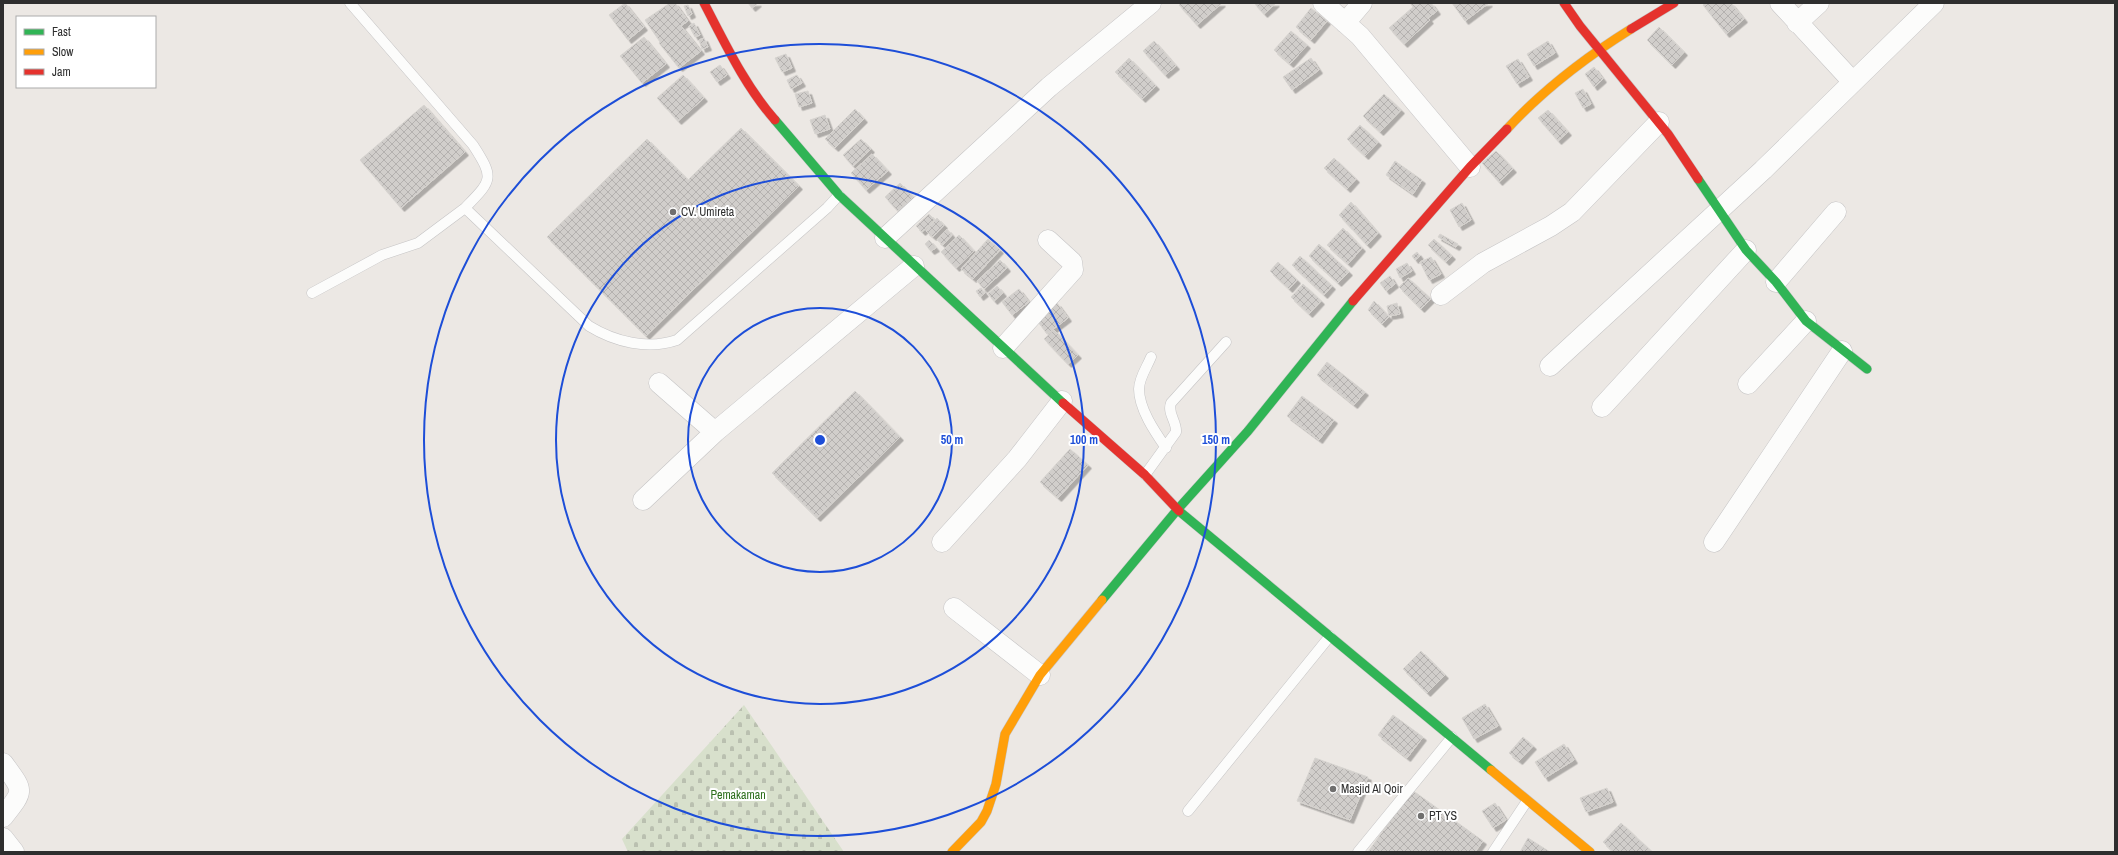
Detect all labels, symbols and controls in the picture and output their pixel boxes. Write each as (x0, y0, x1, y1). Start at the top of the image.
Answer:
legend (16, 16, 156, 88)
text: Fast (52, 24, 71, 40)
text: Slow (52, 44, 74, 60)
text: Jam (52, 64, 71, 80)
place label: CV. Umireta (681, 204, 735, 220)
marker: CV. Umireta (668, 207, 678, 217)
text: 50 m (941, 432, 963, 448)
text: 100 m (1070, 432, 1098, 448)
text: 150 m (1202, 432, 1230, 448)
centre of rings (813, 433, 827, 447)
place label: Masjid Al Qoir (1341, 781, 1404, 797)
marker: Masjid Al Qoir (1328, 784, 1338, 794)
park label: Pemakaman (710, 787, 766, 803)
place label: PT YS (1429, 808, 1458, 824)
marker: PT YS (1416, 811, 1426, 821)

